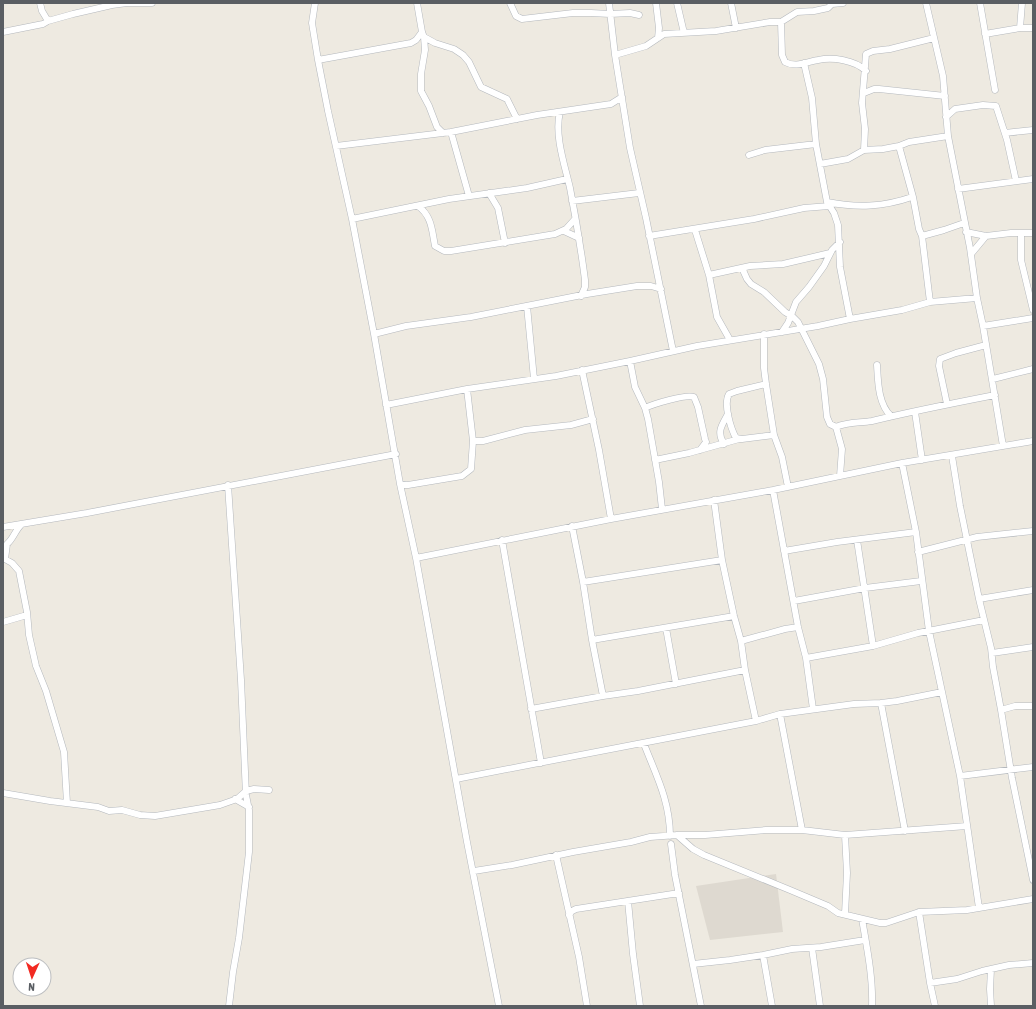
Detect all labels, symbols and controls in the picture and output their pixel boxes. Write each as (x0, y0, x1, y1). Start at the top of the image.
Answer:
north arrow (12, 957, 52, 997)
text: N (28, 981, 35, 993)

